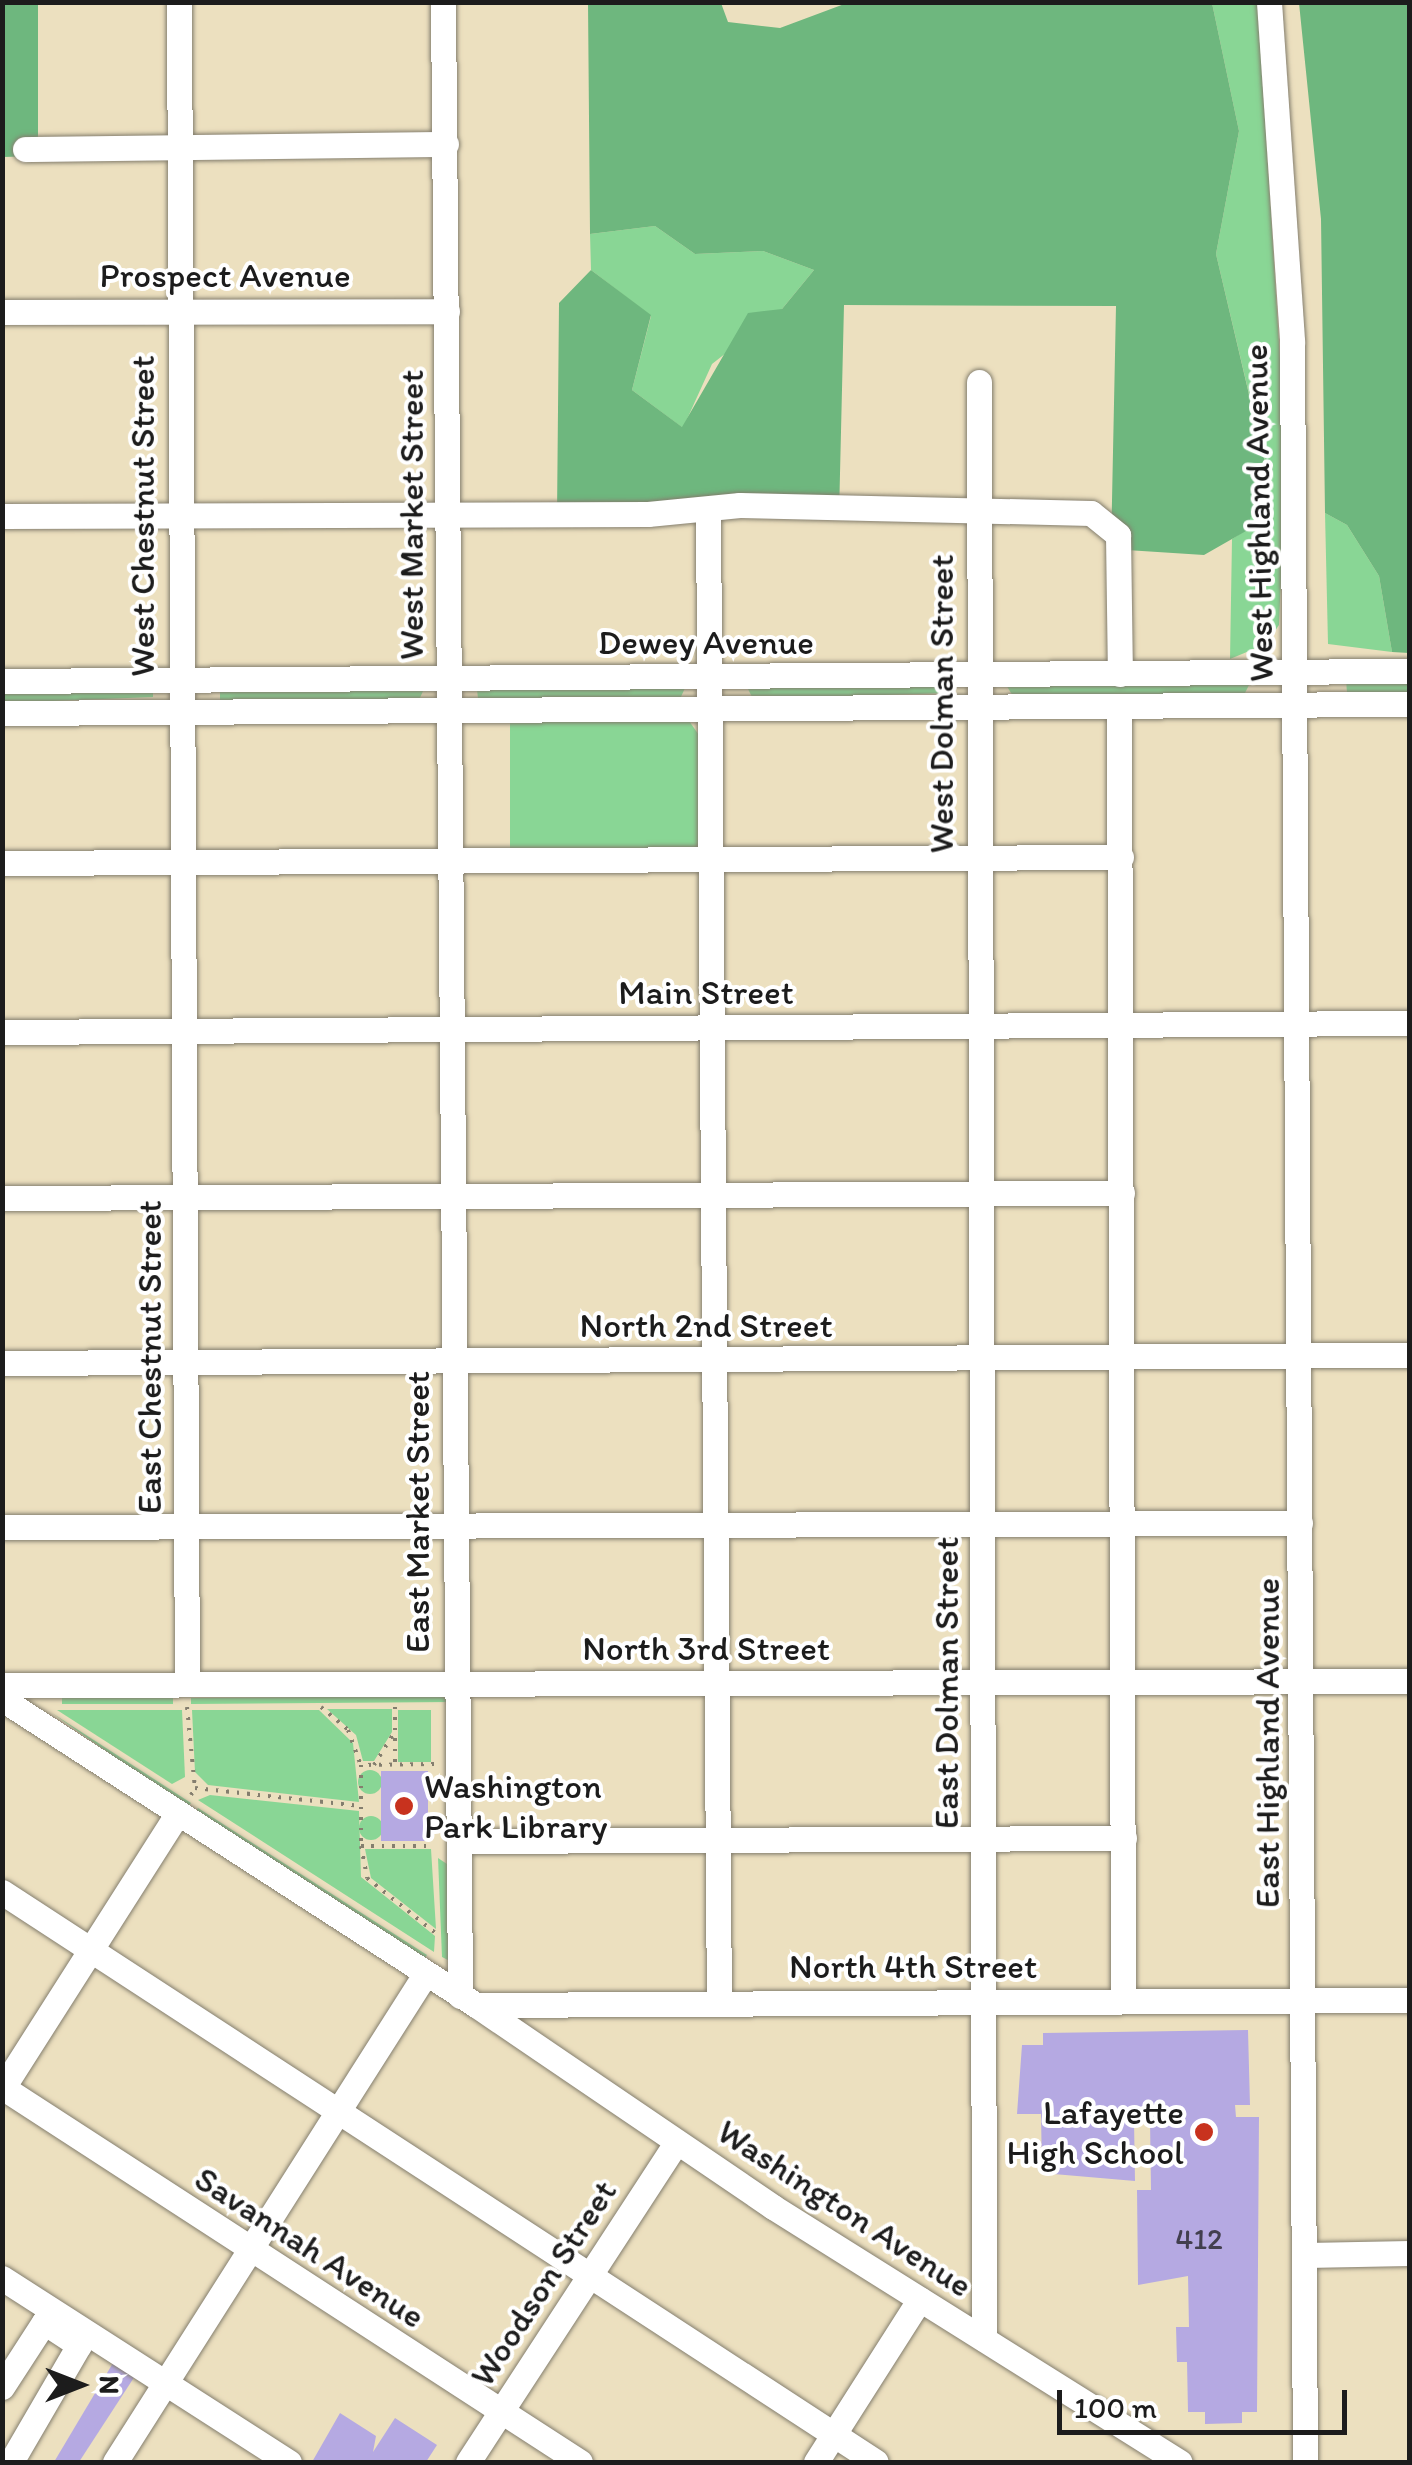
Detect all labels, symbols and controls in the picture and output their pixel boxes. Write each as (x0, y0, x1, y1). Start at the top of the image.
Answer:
street label: Prospect Avenue (100, 254, 350, 296)
street label: West Highland Avenue (1234, 346, 1282, 680)
street label: West Chestnut Street (121, 355, 163, 677)
street label: West Market Street (390, 370, 432, 660)
street label: West Dolman Street (920, 555, 962, 853)
street label: Dewey Avenue (599, 621, 813, 663)
street label: Main Street (619, 971, 793, 1013)
street label: East Chestnut Street (128, 1200, 170, 1514)
street label: North 2nd Street (580, 1304, 832, 1346)
street label: East Market Street (396, 1371, 438, 1653)
street label: East Dolman Street (925, 1538, 967, 1828)
street label: East Highland Avenue (1246, 1580, 1288, 1906)
street label: North 3rd Street (582, 1627, 830, 1669)
place label: Washington Park Library (424, 1765, 606, 1847)
marker: Washington Park Library (393, 1795, 415, 1817)
street label: North 4th Street (789, 1945, 1037, 1987)
place label: Lafayette High School (1008, 2091, 1184, 2173)
street label: Washington Avenue (710, 2110, 980, 2306)
marker: Lafayette High School (1193, 2121, 1215, 2143)
street label: Savannah Avenue (188, 2158, 432, 2336)
street label: Woodson Street (461, 2172, 625, 2394)
house number: 412 (1175, 2221, 1223, 2257)
north arrow (30, 2335, 130, 2435)
scale bar (1062, 2370, 1352, 2432)
text: N (93, 2376, 127, 2394)
text: 100 m (1074, 2389, 1157, 2426)

